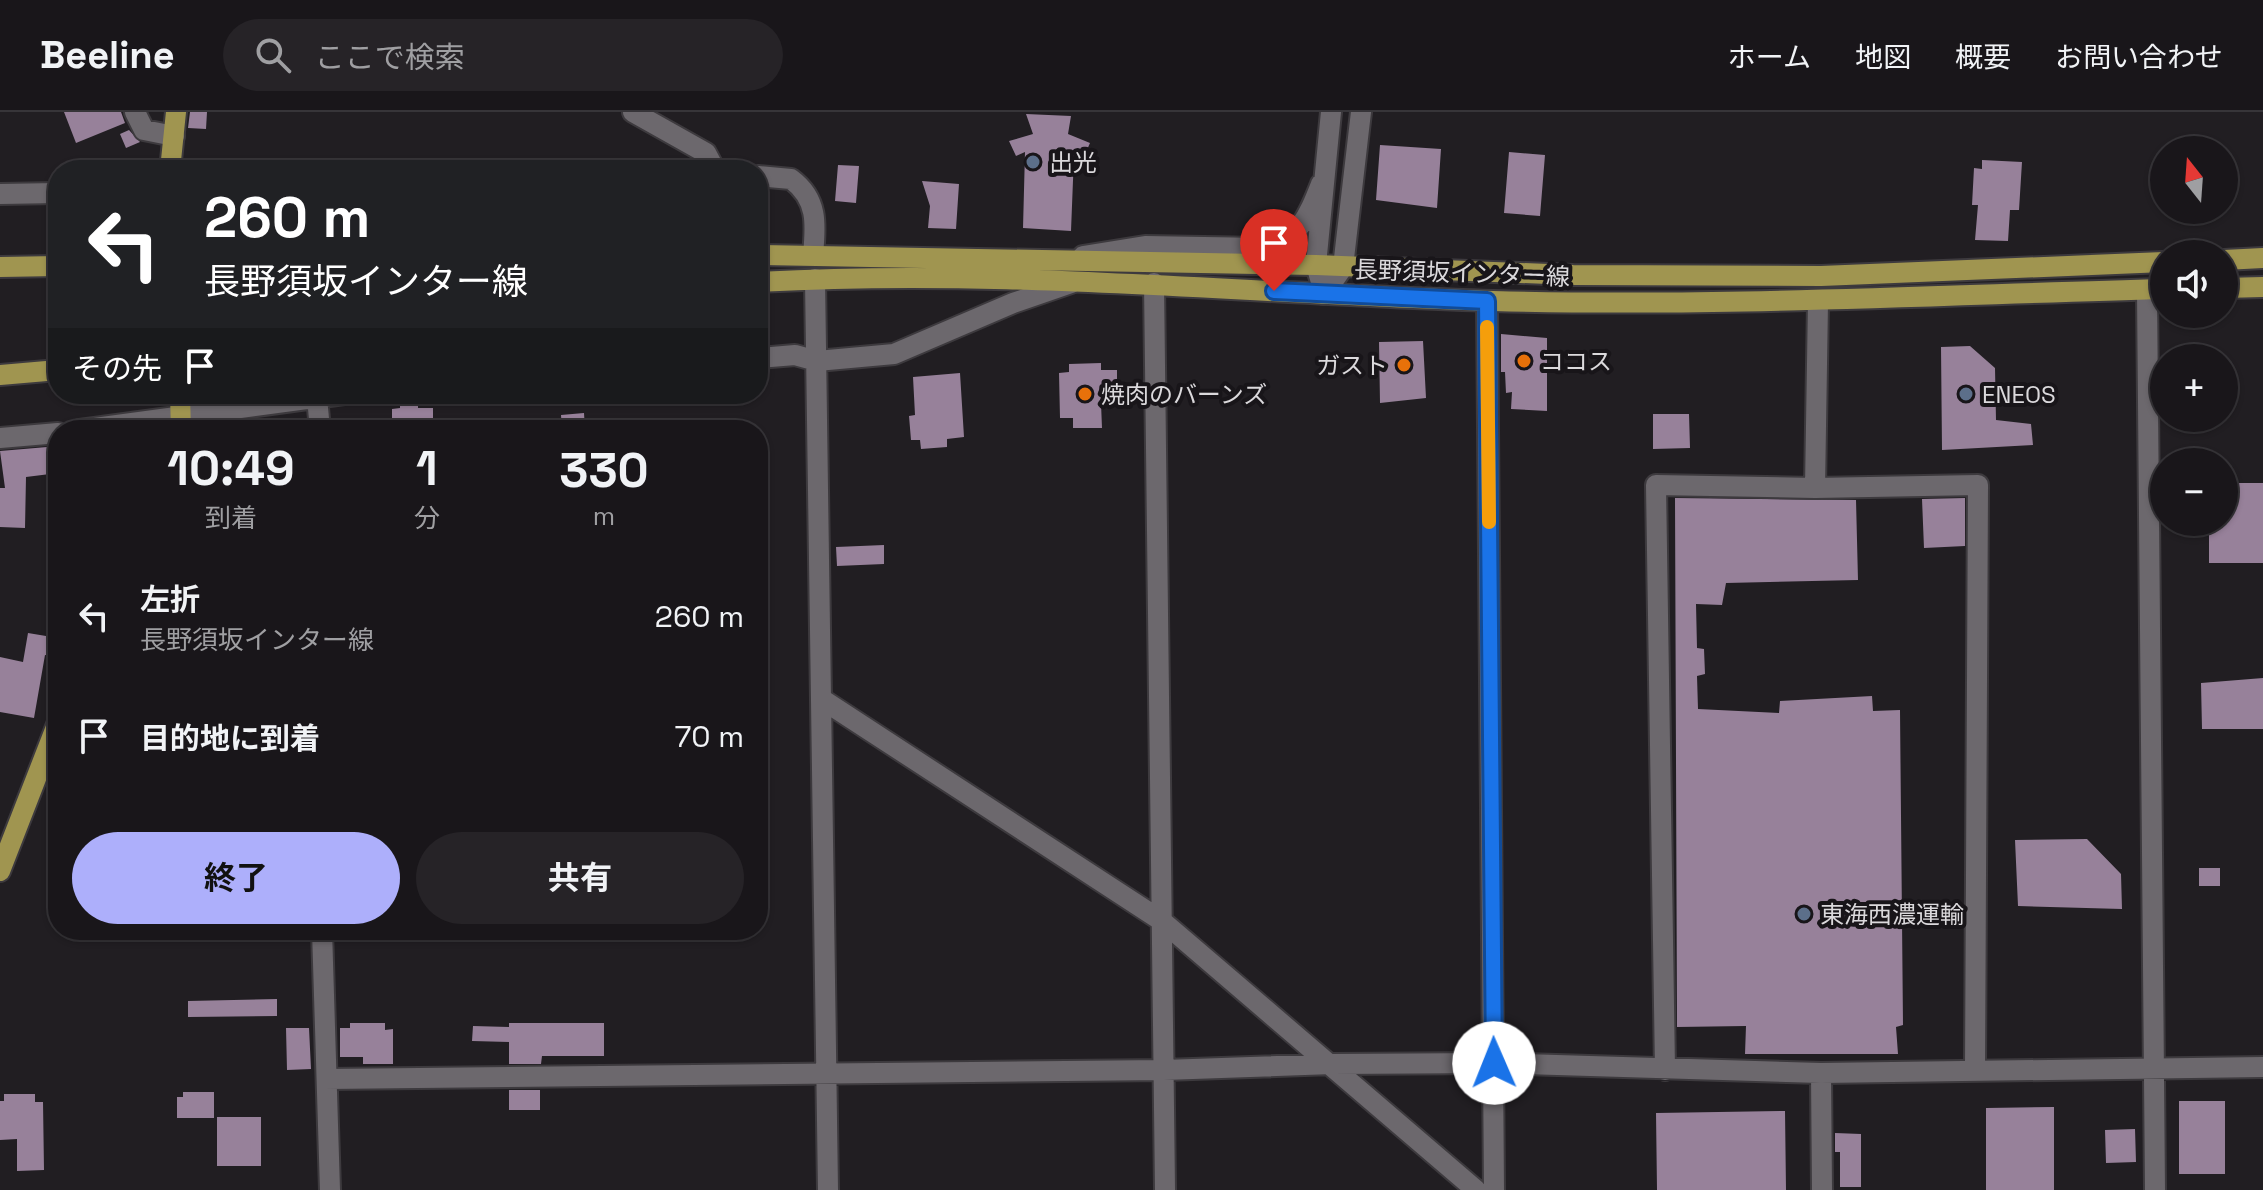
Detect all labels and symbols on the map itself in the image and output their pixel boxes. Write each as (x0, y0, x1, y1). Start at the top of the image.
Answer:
north arrow (2150, 136, 2238, 224)
place label: 出光 (1049, 147, 1097, 178)
marker: 出光 (1024, 153, 1042, 171)
pin (1240, 209, 1308, 291)
street label: 長野須坂インター線 (1354, 254, 1570, 292)
place label: ココス (1540, 346, 1612, 377)
place label: ガスト (1316, 350, 1388, 381)
marker: ココス (1515, 352, 1533, 370)
marker: ガスト (1395, 356, 1413, 374)
place label: 焼肉のバーンズ (1101, 379, 1267, 410)
place label: ENEOS (1982, 379, 2056, 410)
marker: 焼肉のバーンズ (1076, 385, 1094, 403)
marker: ENEOS (1957, 385, 1975, 403)
place label: 東海西濃運輸 (1820, 899, 1964, 930)
marker: 東海西濃運輸 (1795, 905, 1813, 923)
position arrow (1452, 1021, 1536, 1105)

